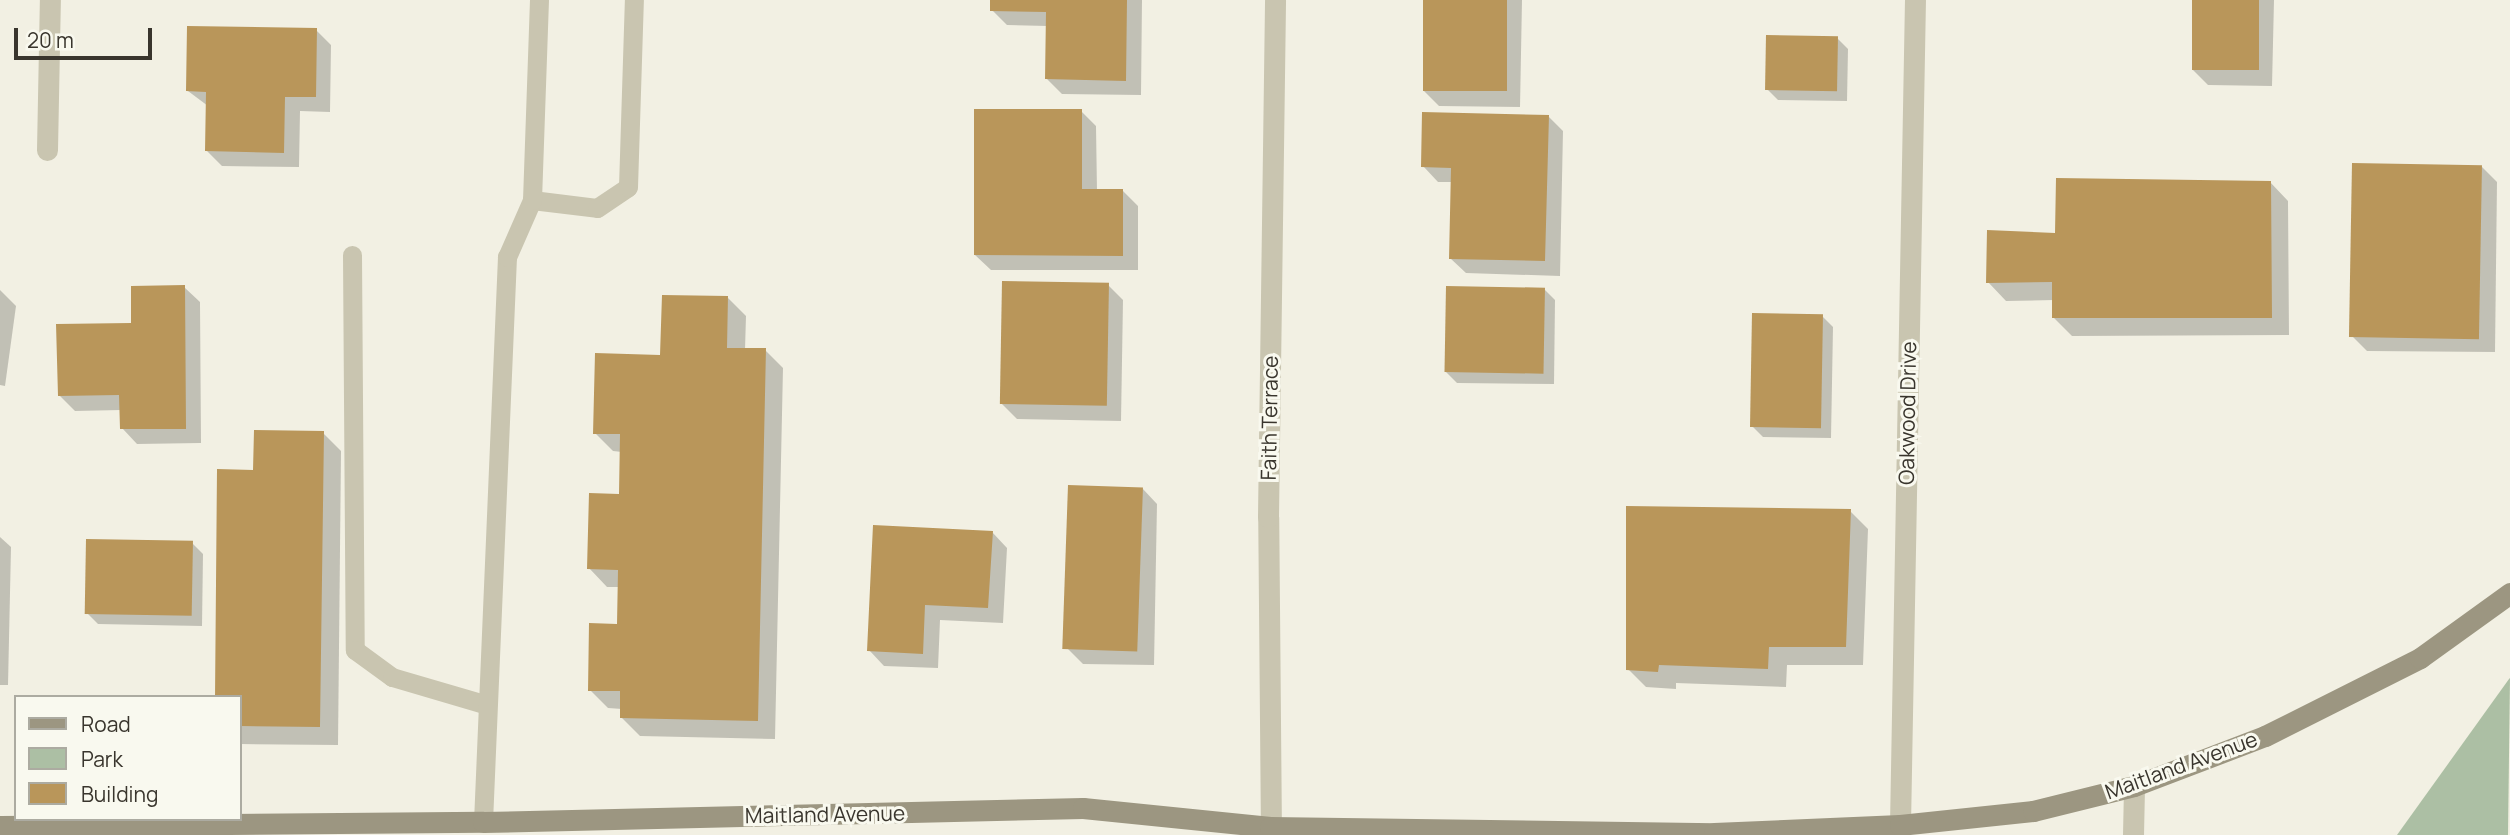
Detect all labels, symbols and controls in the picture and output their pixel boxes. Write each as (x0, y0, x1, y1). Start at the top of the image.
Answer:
scale bar (18, 14, 156, 58)
text: 20 m (27, 26, 74, 54)
street label: Oakwood Drive (1893, 341, 1921, 485)
street label: Faith Terrace (1255, 355, 1283, 481)
legend (14, 695, 242, 821)
text: Road (81, 710, 131, 738)
street label: Maitland Avenue (2101, 726, 2261, 804)
text: Park (81, 745, 123, 773)
text: Building (81, 780, 158, 808)
street label: Maitland Avenue (745, 800, 905, 828)

